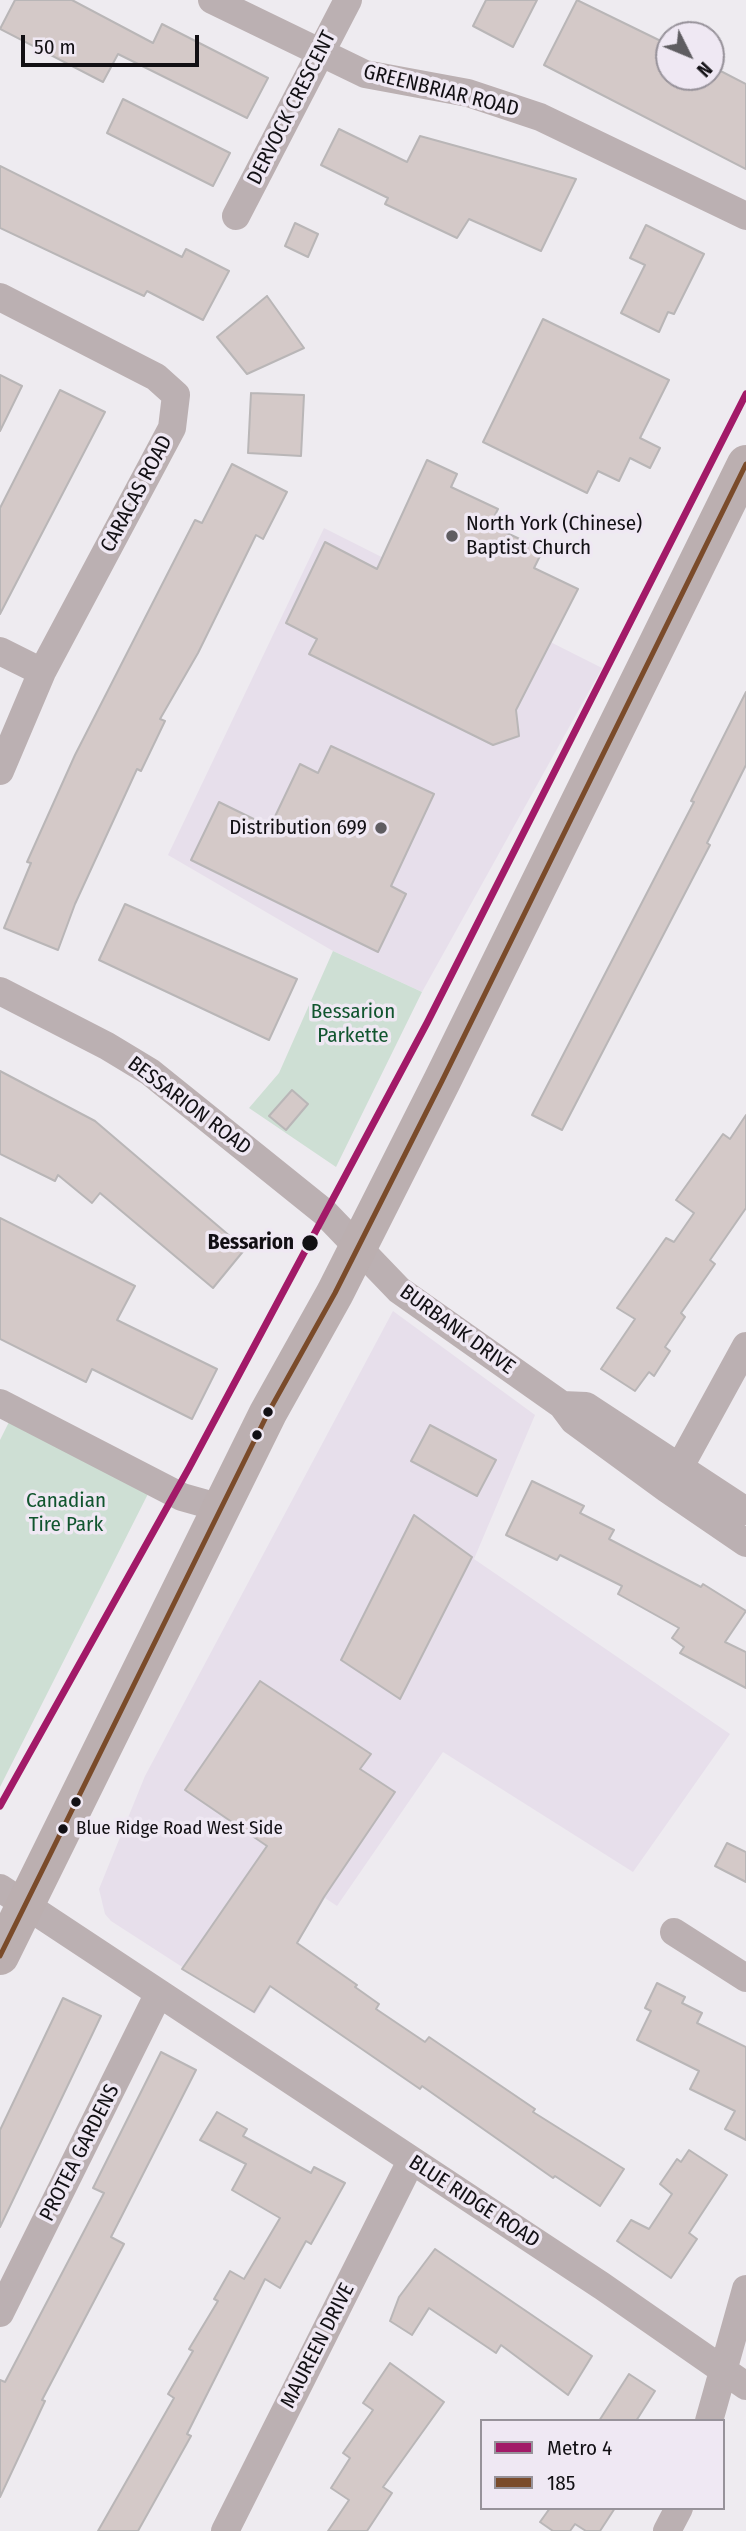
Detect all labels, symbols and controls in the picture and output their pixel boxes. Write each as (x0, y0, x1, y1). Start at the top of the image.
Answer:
scale bar (24, 21, 203, 65)
north arrow (655, 21, 725, 91)
street label: DERVOCK CRESCENT (242, 27, 342, 189)
text: 50 m (34, 34, 76, 60)
text: N (692, 57, 717, 81)
street label: GREENBRIAR ROAD (361, 60, 521, 122)
street label: CARACAS ROAD (96, 431, 178, 557)
place label: North York (Chinese) Baptist Church (466, 511, 642, 561)
marker: North York (Chinese) Baptist Church (444, 528, 460, 544)
place label: Distribution 699 (229, 815, 367, 841)
marker: Distribution 699 (373, 820, 389, 836)
park label: Bessarion Parkette (311, 999, 395, 1049)
street label: BESSARION ROAD (122, 1051, 256, 1161)
place label: Bessarion (208, 1230, 294, 1256)
marker: Bessarion (300, 1233, 320, 1253)
street label: BURBANK DRIVE (395, 1280, 519, 1380)
unlabelled marker (261, 1405, 275, 1419)
unlabelled marker (250, 1428, 264, 1442)
park label: Canadian Tire Park (26, 1488, 106, 1538)
unlabelled marker (69, 1795, 83, 1809)
place label: Blue Ridge Road West Side (76, 1818, 283, 1840)
marker: Blue Ridge Road West Side (56, 1822, 70, 1836)
street label: PROTEA GARDENS (35, 2080, 125, 2226)
street label: BLUE RIDGE ROAD (404, 2150, 544, 2254)
street label: MAUREEN DRIVE (276, 2279, 360, 2413)
legend (480, 2419, 725, 2510)
text: Metro 4 (547, 2435, 612, 2461)
text: 185 (547, 2470, 575, 2496)

